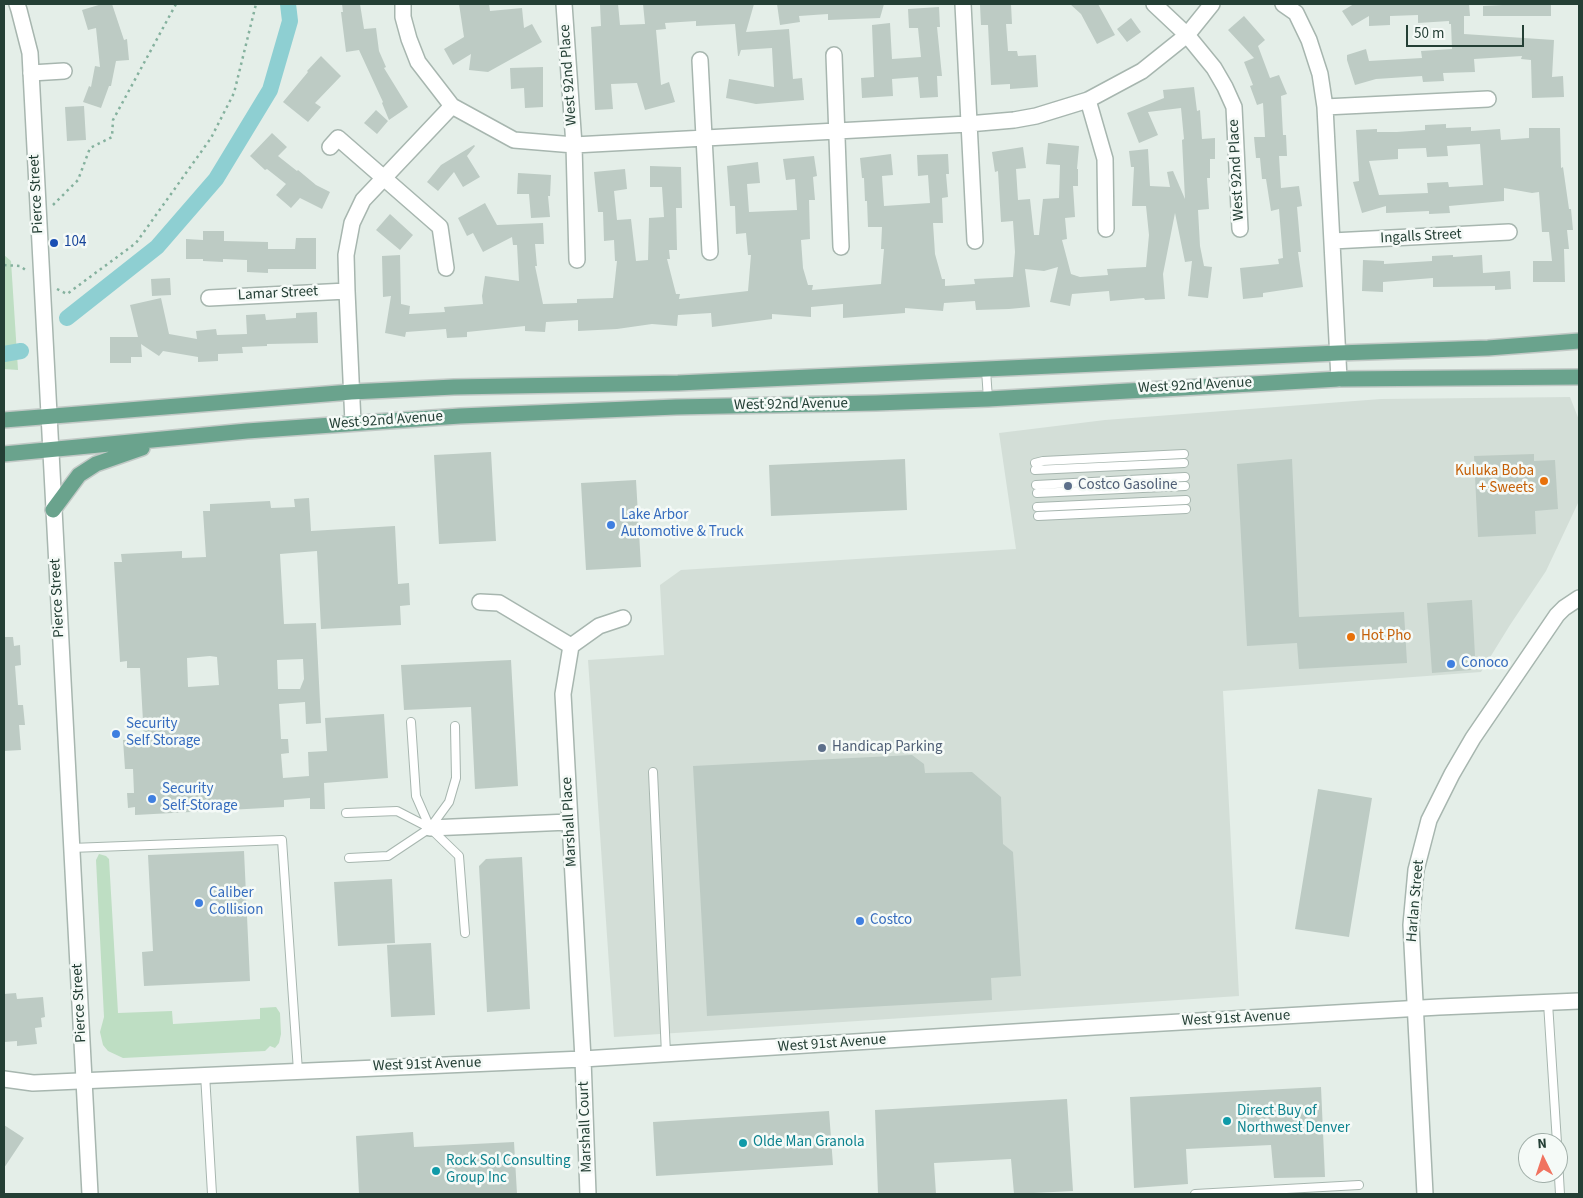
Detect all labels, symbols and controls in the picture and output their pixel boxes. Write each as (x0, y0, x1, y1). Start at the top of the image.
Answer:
scale bar (1408, 15, 1526, 47)
text: 50 m (1414, 23, 1444, 44)
street label: West 92nd Place (556, 24, 582, 126)
street label: West 92nd Place (1225, 119, 1249, 221)
street label: Pierce Street (26, 154, 48, 234)
street label: Ingalls Street (1380, 226, 1462, 248)
place label: 104 (64, 234, 86, 252)
marker: 104 (48, 237, 60, 249)
street label: Lamar Street (237, 283, 319, 305)
street label: West 92nd Avenue (1138, 374, 1252, 398)
street label: West 92nd Avenue (734, 395, 848, 415)
street label: West 92nd Avenue (329, 408, 443, 434)
place label: Kuluka Boba + Sweets (1455, 463, 1534, 498)
marker: Kuluka Boba + Sweets (1538, 475, 1550, 487)
place label: Costco Gasoline (1078, 477, 1178, 495)
marker: Costco Gasoline (1062, 480, 1074, 492)
place label: Lake Arbor Automotive & Truck (621, 507, 744, 542)
marker: Lake Arbor Automotive & Truck (605, 519, 617, 531)
street label: Pierce Street (47, 558, 69, 638)
place label: Hot Pho (1361, 628, 1411, 646)
marker: Hot Pho (1345, 631, 1357, 643)
place label: Conoco (1461, 655, 1509, 673)
marker: Conoco (1445, 658, 1457, 670)
place label: Security Self Storage (126, 716, 201, 751)
marker: Security Self Storage (110, 728, 122, 740)
place label: Handicap Parking (832, 739, 943, 757)
marker: Handicap Parking (816, 742, 828, 754)
street label: Marshall Place (559, 777, 581, 867)
place label: Security Self-Storage (162, 781, 238, 816)
marker: Security Self-Storage (146, 793, 158, 805)
street label: Harlan Street (1403, 859, 1429, 943)
place label: Caliber Collision (209, 885, 263, 920)
marker: Caliber Collision (193, 897, 205, 909)
place label: Costco (870, 912, 912, 930)
marker: Costco (854, 915, 866, 927)
street label: Pierce Street (69, 963, 91, 1043)
street label: West 91st Avenue (1181, 1007, 1291, 1031)
street label: West 91st Avenue (777, 1031, 887, 1057)
street label: West 91st Avenue (372, 1054, 482, 1076)
street label: Marshall Court (575, 1081, 597, 1173)
place label: Direct Buy of Northwest Denver (1237, 1103, 1350, 1138)
marker: Direct Buy of Northwest Denver (1221, 1115, 1233, 1127)
north arrow (1518, 1133, 1568, 1183)
place label: Olde Man Granola (753, 1134, 865, 1152)
text: N (1537, 1134, 1547, 1154)
marker: Olde Man Granola (737, 1137, 749, 1149)
place label: Rock Sol Consulting Group Inc (446, 1153, 570, 1188)
marker: Rock Sol Consulting Group Inc (430, 1165, 442, 1177)

